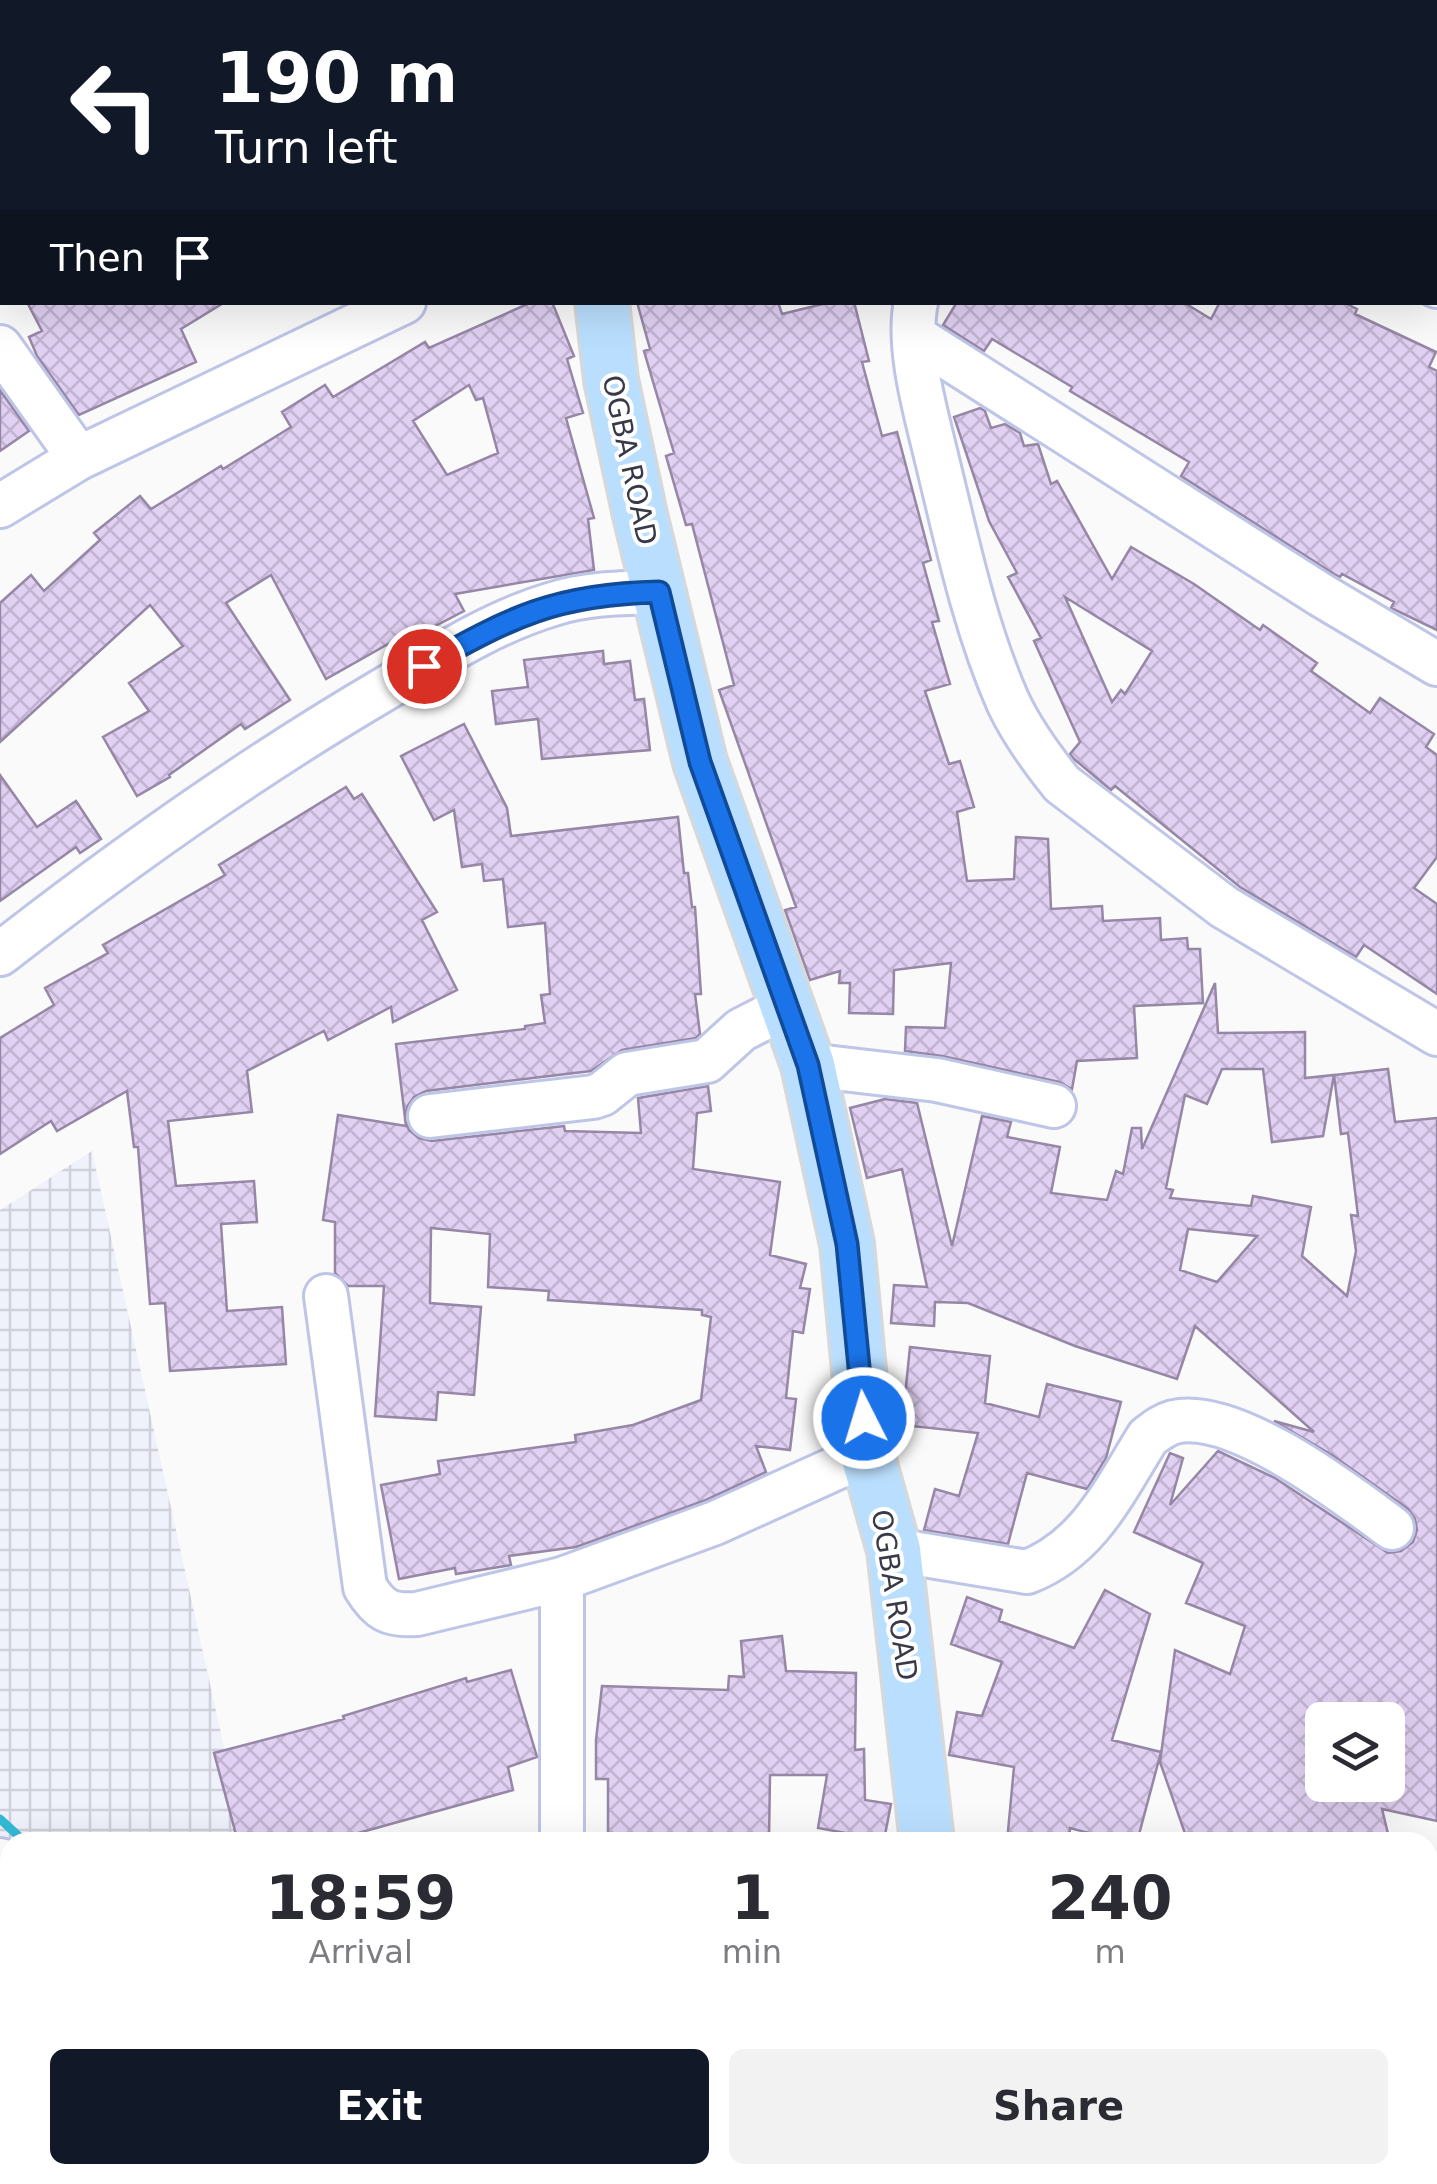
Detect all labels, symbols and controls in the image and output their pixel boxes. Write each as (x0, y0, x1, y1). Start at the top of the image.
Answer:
text: 190 m (215, 37, 458, 119)
icon: left (50, 40, 180, 170)
text: Turn left (215, 121, 398, 174)
icon: arrive (165, 230, 220, 285)
text: Then (50, 236, 145, 280)
street label: OGBA ROAD (595, 372, 664, 548)
pin (382, 624, 467, 709)
icon: arrive (397, 639, 452, 694)
position arrow (812, 1366, 916, 1470)
street label: OGBA ROAD (865, 1507, 924, 1683)
map controls (1305, 1702, 1405, 1802)
button: layers (1305, 1702, 1405, 1802)
text: 18:59 (265, 1863, 456, 1933)
text: 1 (731, 1863, 773, 1933)
text: 240 (1047, 1863, 1173, 1933)
text: Arrival (309, 1933, 413, 1971)
text: min (722, 1933, 782, 1971)
text: m (1094, 1933, 1126, 1971)
button: Exit (50, 2049, 709, 2164)
button: Share (729, 2049, 1388, 2164)

